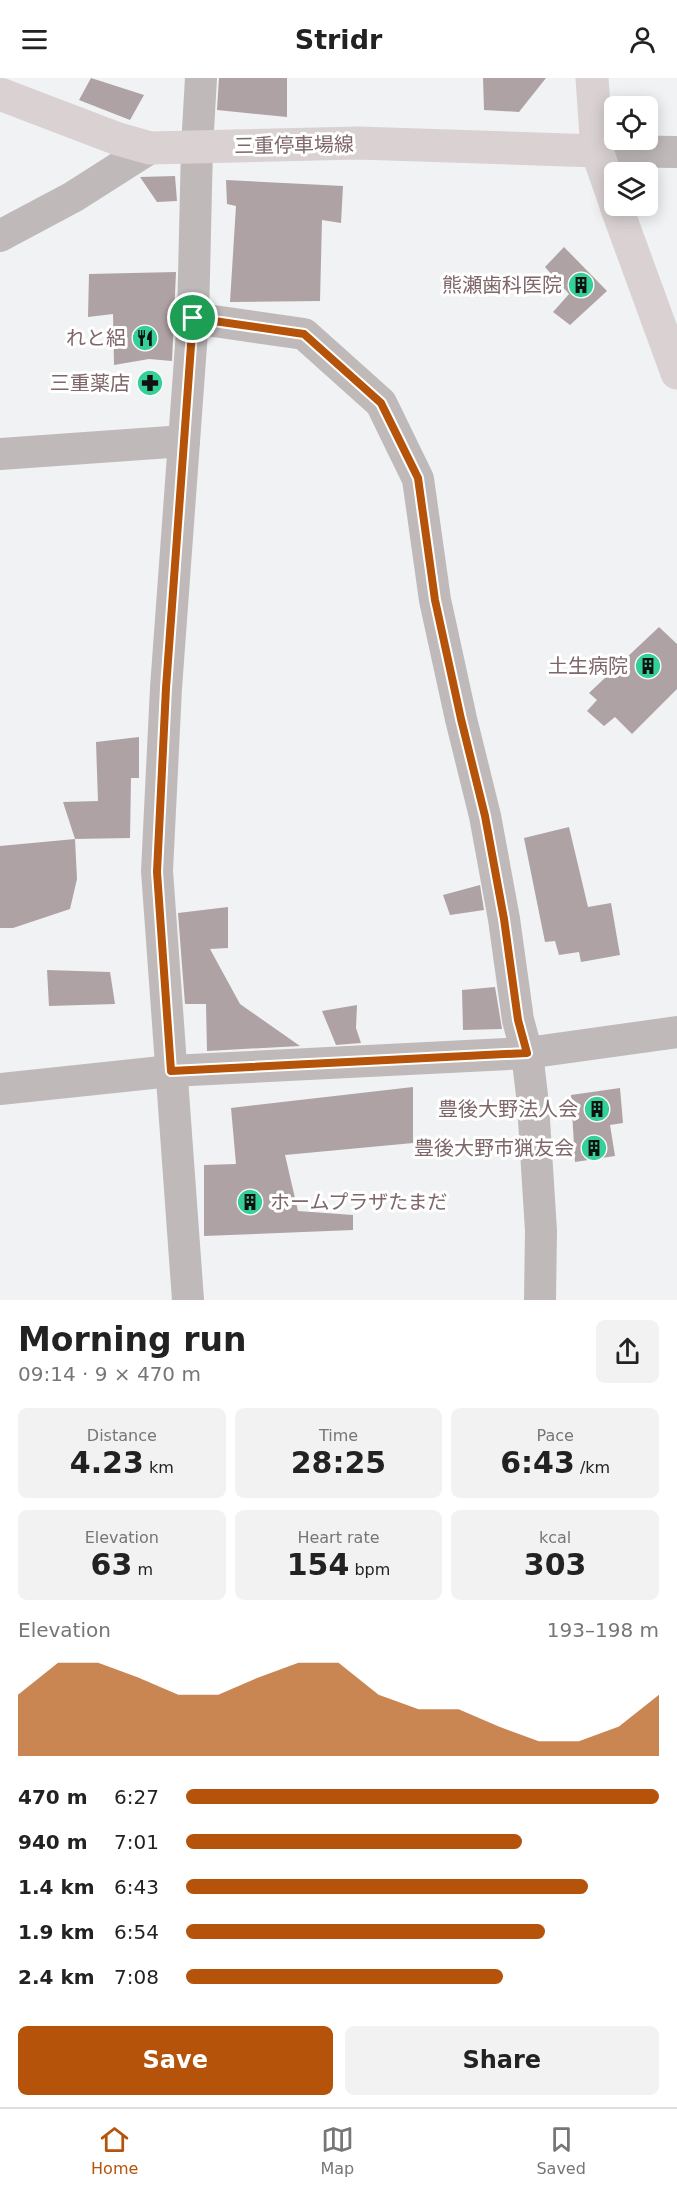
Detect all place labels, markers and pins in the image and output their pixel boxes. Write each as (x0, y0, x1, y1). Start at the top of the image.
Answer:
building icon: 熊瀬歯科医院 (566, 270, 596, 300)
place label: 熊瀬歯科医院 (442, 273, 562, 297)
pin (167, 292, 218, 343)
restaurant icon: れと絽 (130, 323, 160, 353)
place label: れと絽 (66, 326, 126, 350)
pharmacy icon: 三重薬店 (135, 368, 165, 398)
place label: 三重薬店 (50, 371, 130, 395)
building icon: 土生病院 (633, 651, 663, 681)
place label: 土生病院 (548, 654, 628, 678)
building icon: 豊後大野法人会 (582, 1094, 612, 1124)
place label: 豊後大野法人会 (438, 1097, 578, 1121)
building icon: 豊後大野市猟友会 (579, 1133, 609, 1163)
place label: 豊後大野市猟友会 (414, 1136, 574, 1160)
building icon: ホームプラザたまだ (235, 1187, 265, 1217)
place label: ホームプラザたまだ (270, 1190, 448, 1214)

